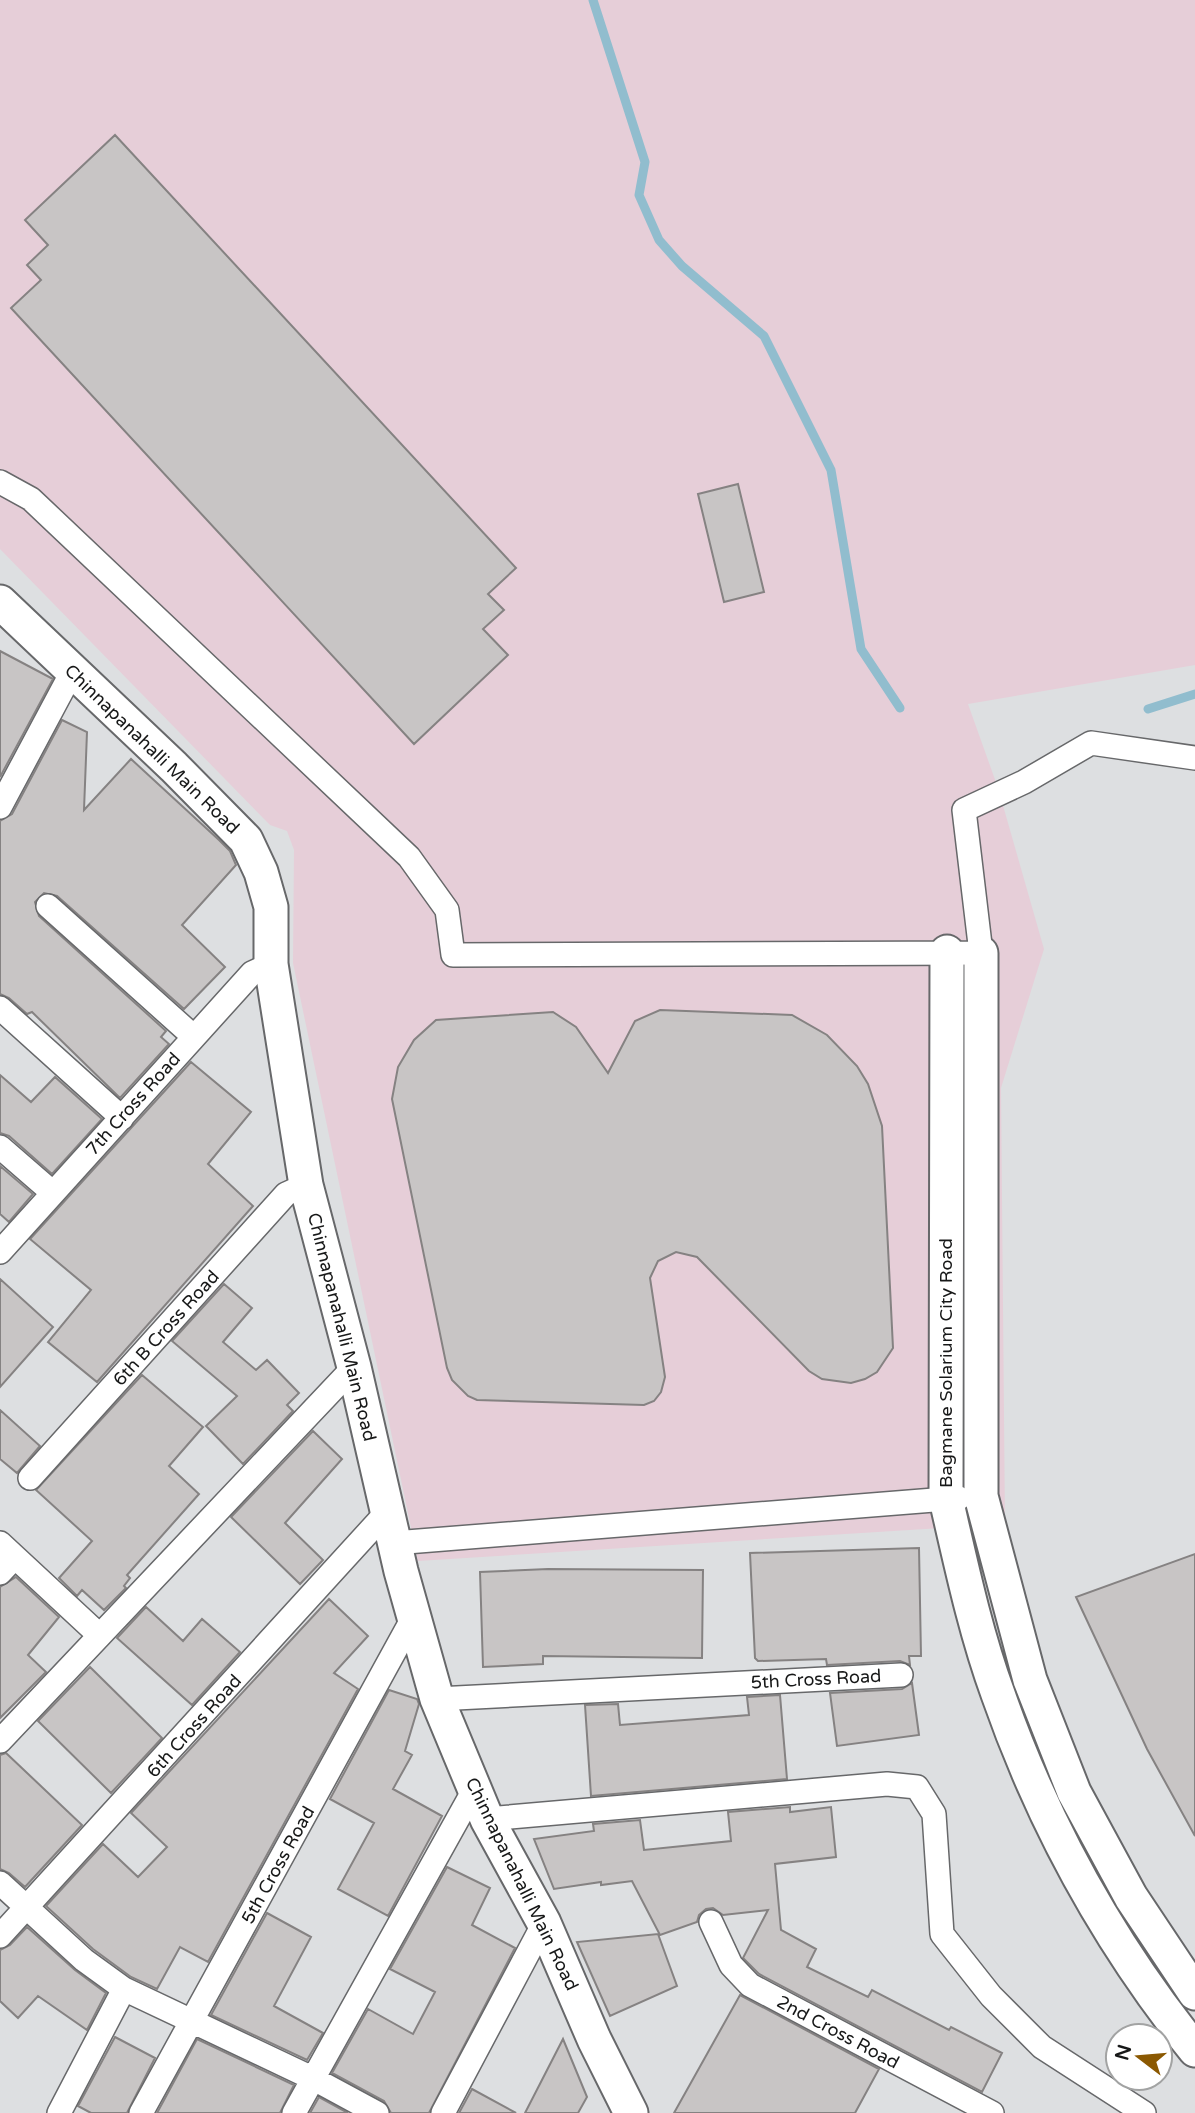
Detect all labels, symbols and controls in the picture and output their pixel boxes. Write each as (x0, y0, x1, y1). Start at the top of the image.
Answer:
street label: Chinnapanahalli Main Road (60, 660, 244, 838)
street label: 7th Cross Road (81, 1048, 185, 1160)
street label: Chinnapanahalli Main Road (303, 1211, 381, 1443)
street label: Bagmane Solarium City Road (935, 1238, 957, 1488)
street label: 6th B Cross Road (108, 1266, 224, 1390)
street label: 5th Cross Road (750, 1665, 882, 1693)
street label: 6th Cross Road (142, 1670, 246, 1782)
street label: Chinnapanahalli Main Road (461, 1774, 583, 1994)
street label: 5th Cross Road (237, 1802, 319, 1928)
street label: 2nd Cross Road (773, 1990, 903, 2074)
north arrow (1104, 2022, 1174, 2092)
text: N (1111, 2042, 1136, 2063)

